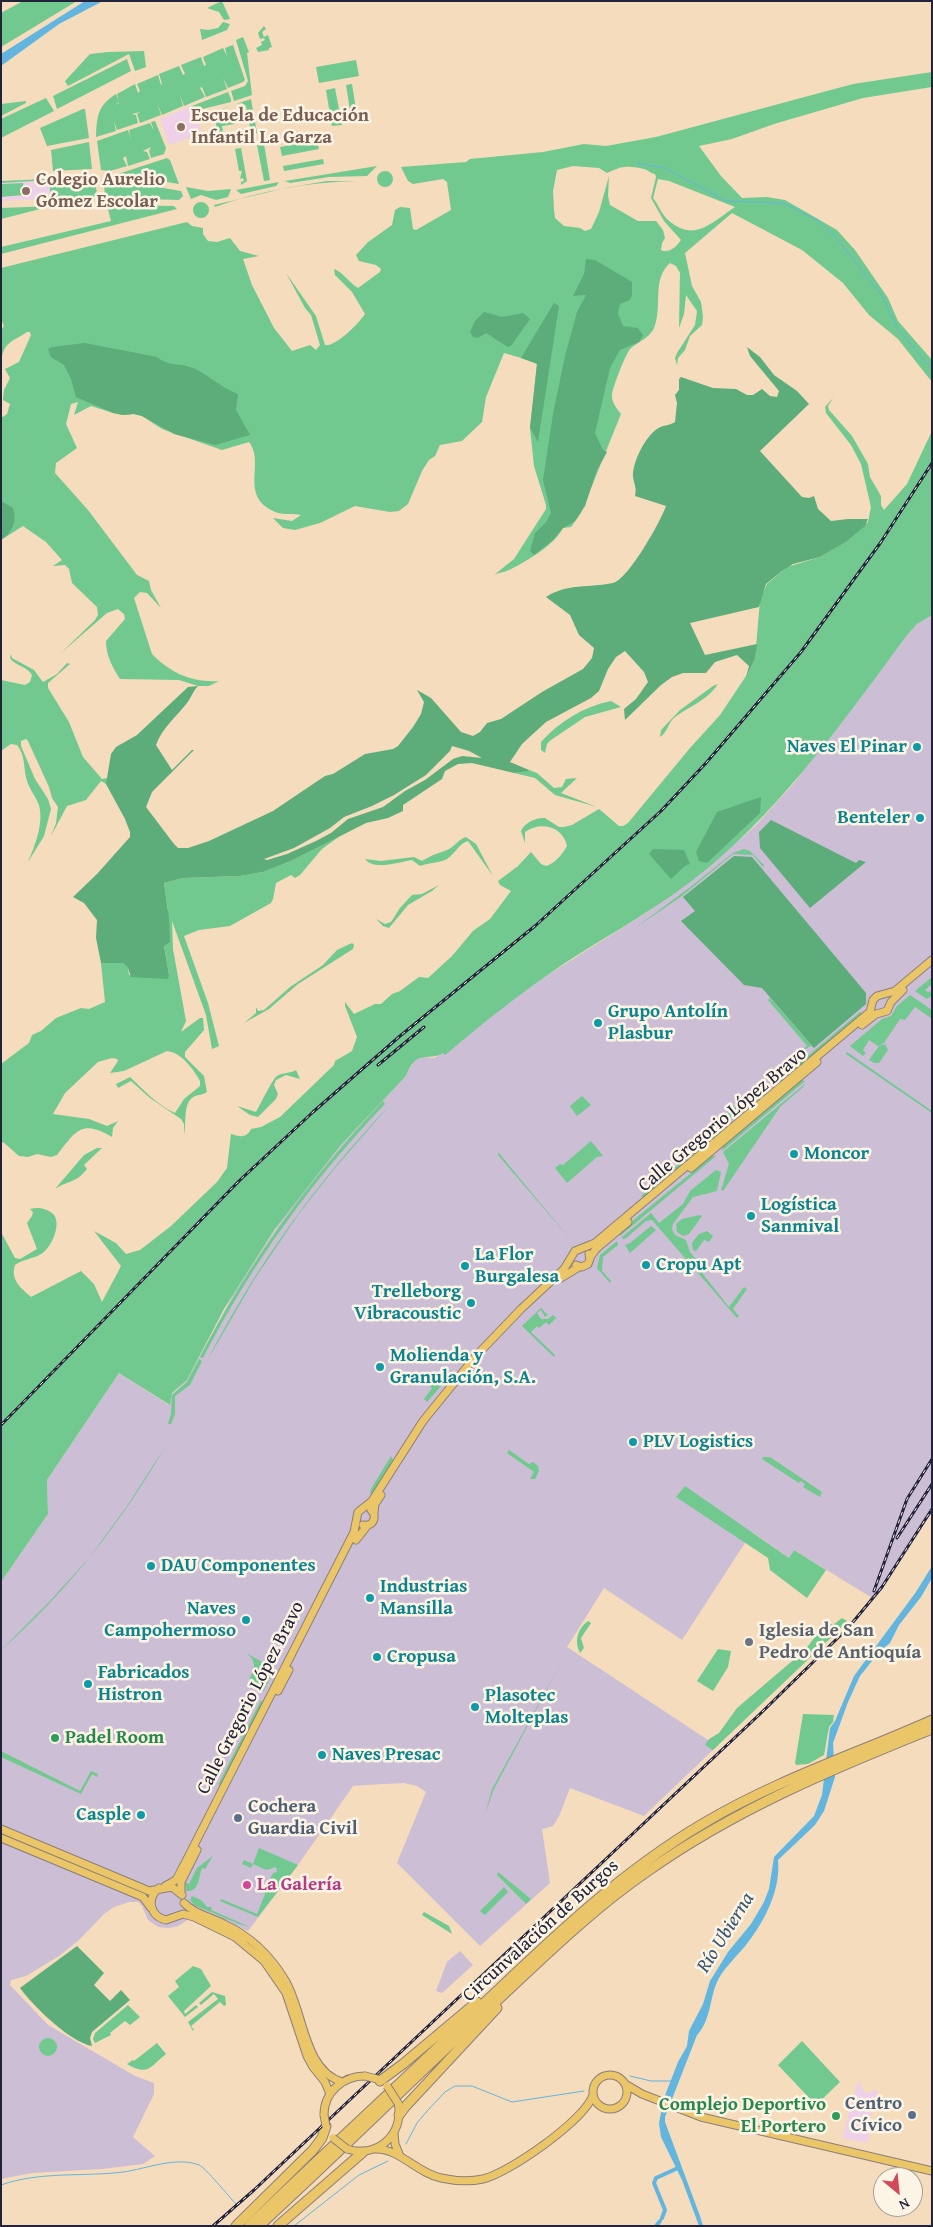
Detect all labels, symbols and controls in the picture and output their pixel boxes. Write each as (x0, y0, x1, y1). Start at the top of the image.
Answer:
place label: Escuela de Educación Infantil La Garza (191, 105, 369, 149)
marker: Escuela de Educación Infantil La Garza (175, 121, 187, 133)
place label: Colegio Aurelio Gómez Escolar (36, 169, 165, 213)
marker: Colegio Aurelio Gómez Escolar (20, 185, 32, 197)
place label: Naves El Pinar (787, 736, 907, 758)
marker: Naves El Pinar (911, 741, 923, 753)
place label: Benteler (837, 807, 910, 829)
marker: Benteler (914, 812, 926, 824)
place label: Grupo Antolín Plasbur (608, 1001, 728, 1045)
marker: Grupo Antolín Plasbur (592, 1017, 604, 1029)
street label: Calle Gregorio López Bravo (634, 1043, 812, 1197)
place label: Moncor (804, 1143, 869, 1165)
marker: Moncor (788, 1148, 800, 1160)
place label: Logística Sanmival (761, 1194, 839, 1238)
marker: Logística Sanmival (745, 1210, 757, 1222)
place label: La Flor Burgalesa (475, 1244, 559, 1288)
place label: Cropu Apt (656, 1254, 741, 1276)
marker: Cropu Apt (640, 1259, 652, 1271)
marker: La Flor Burgalesa (459, 1260, 471, 1272)
place label: Trelleborg Vibracoustic (354, 1281, 461, 1325)
marker: Trelleborg Vibracoustic (465, 1297, 477, 1309)
place label: Molienda y Granulación, S.A. (390, 1345, 536, 1389)
marker: Molienda y Granulación, S.A. (374, 1361, 386, 1373)
place label: PLV Logistics (643, 1431, 753, 1453)
marker: PLV Logistics (627, 1436, 639, 1448)
place label: DAU Componentes (161, 1555, 316, 1577)
marker: DAU Componentes (145, 1560, 157, 1572)
place label: Industrias Mansilla (380, 1576, 467, 1620)
marker: Industrias Mansilla (364, 1592, 376, 1604)
place label: Naves Campohermoso (104, 1598, 236, 1642)
street label: Calle Gregorio López Bravo (192, 1598, 310, 1798)
marker: Naves Campohermoso (240, 1614, 252, 1626)
place label: Iglesia de San Pedro de Antioquía (759, 1620, 921, 1664)
marker: Iglesia de San Pedro de Antioquía (743, 1636, 755, 1648)
place label: Cropusa (387, 1646, 456, 1668)
marker: Cropusa (371, 1651, 383, 1663)
place label: Fabricados Histron (98, 1662, 190, 1706)
marker: Fabricados Histron (82, 1678, 94, 1690)
place label: Plasotec Molteplas (485, 1685, 568, 1729)
marker: Plasotec Molteplas (469, 1701, 481, 1713)
place label: Padel Room (65, 1727, 164, 1749)
marker: Padel Room (49, 1732, 61, 1744)
place label: Naves Presac (332, 1744, 441, 1766)
marker: Naves Presac (316, 1749, 328, 1761)
place label: Cochera Guardia Civil (248, 1796, 358, 1840)
place label: Casple (76, 1804, 131, 1826)
marker: Casple (135, 1809, 147, 1821)
marker: Cochera Guardia Civil (232, 1812, 244, 1824)
street label: Circunvalación de Burgos (458, 1855, 624, 2007)
place label: La Galería (257, 1874, 342, 1896)
marker: La Galería (241, 1879, 253, 1891)
water label: Río Ubierna (692, 1888, 760, 1978)
place label: Centro Cívico (845, 2093, 902, 2137)
place label: Complejo Deportivo El Portero (659, 2094, 826, 2138)
marker: Centro Cívico (906, 2109, 918, 2121)
marker: Complejo Deportivo El Portero (830, 2110, 842, 2122)
north arrow (873, 2167, 923, 2217)
text: N (896, 2193, 913, 2215)

